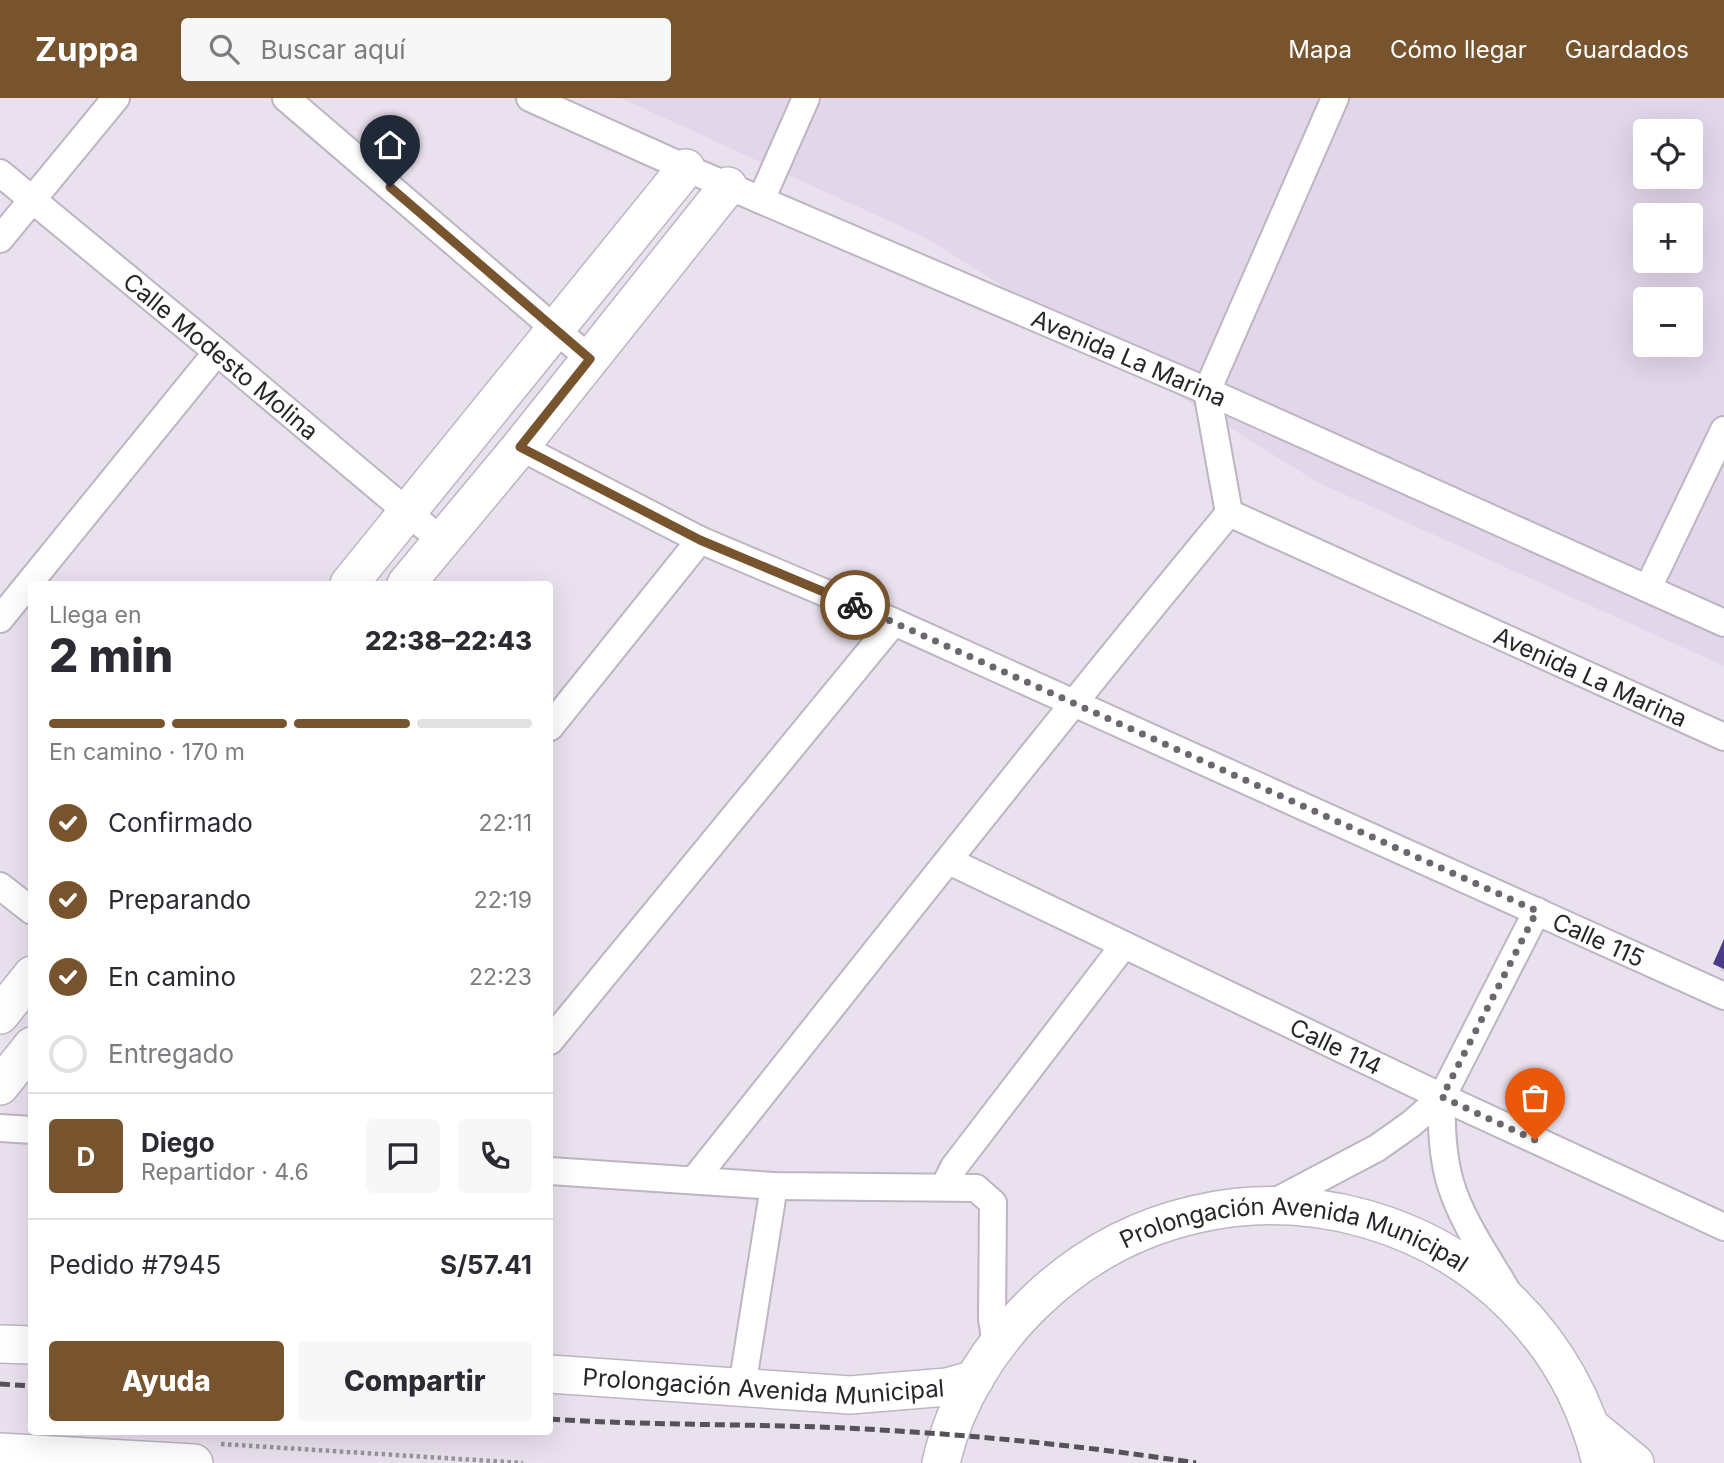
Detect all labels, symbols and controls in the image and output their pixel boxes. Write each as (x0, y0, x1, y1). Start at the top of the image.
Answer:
search box (181, 18, 671, 81)
text: Zuppa (35, 29, 139, 69)
icon: search (205, 30, 243, 68)
text: Buscar aquí (261, 34, 406, 65)
text: Mapa (1288, 35, 1352, 64)
text: Cómo llegar (1390, 35, 1527, 64)
text: Guardados (1565, 35, 1689, 64)
pin (360, 115, 420, 187)
map controls (1633, 119, 1703, 357)
button: locate (1633, 119, 1703, 189)
icon: home (371, 126, 409, 164)
button: + (1633, 203, 1703, 273)
street label: Calle Modesto Molina (118, 266, 324, 446)
button: − (1633, 287, 1703, 357)
street label: Avenida La Marina (1027, 303, 1231, 412)
courier (820, 570, 890, 640)
icon: bike (836, 586, 874, 624)
text: Llega en (49, 601, 141, 629)
street label: Avenida La Marina (1490, 620, 1692, 733)
text: 22:38–22:43 (365, 625, 532, 656)
text: 2 min (49, 627, 173, 683)
text: En camino · 170 m (49, 738, 245, 766)
icon: check (49, 804, 87, 842)
text: Confirmado (108, 807, 253, 838)
text: 22:11 (479, 809, 532, 837)
icon: check (49, 881, 87, 919)
text: Preparando (108, 884, 251, 915)
text: 22:19 (474, 886, 532, 914)
street label: Calle 115 (1548, 906, 1649, 973)
icon: check (49, 958, 87, 996)
text: En camino (108, 961, 236, 992)
text: 22:23 (469, 963, 532, 991)
street label: Calle 114 (1285, 1012, 1387, 1081)
text: Entregado (108, 1038, 234, 1069)
pin (1505, 1068, 1565, 1140)
icon: bag (1516, 1079, 1554, 1117)
button: chat (366, 1119, 440, 1193)
button: phone (458, 1119, 532, 1193)
text: Diego (141, 1127, 215, 1158)
text: D (77, 1141, 95, 1172)
text: Repartidor · 4.6 (141, 1158, 309, 1186)
street label: Prolongación Avenida Municipal (1115, 1191, 1474, 1278)
text: Pedido #7945 (49, 1249, 221, 1280)
text: S/57.41 (440, 1249, 532, 1280)
button: Ayuda (49, 1341, 284, 1421)
button: Compartir (298, 1341, 532, 1421)
street label: Prolongación Avenida Municipal (582, 1362, 945, 1410)

